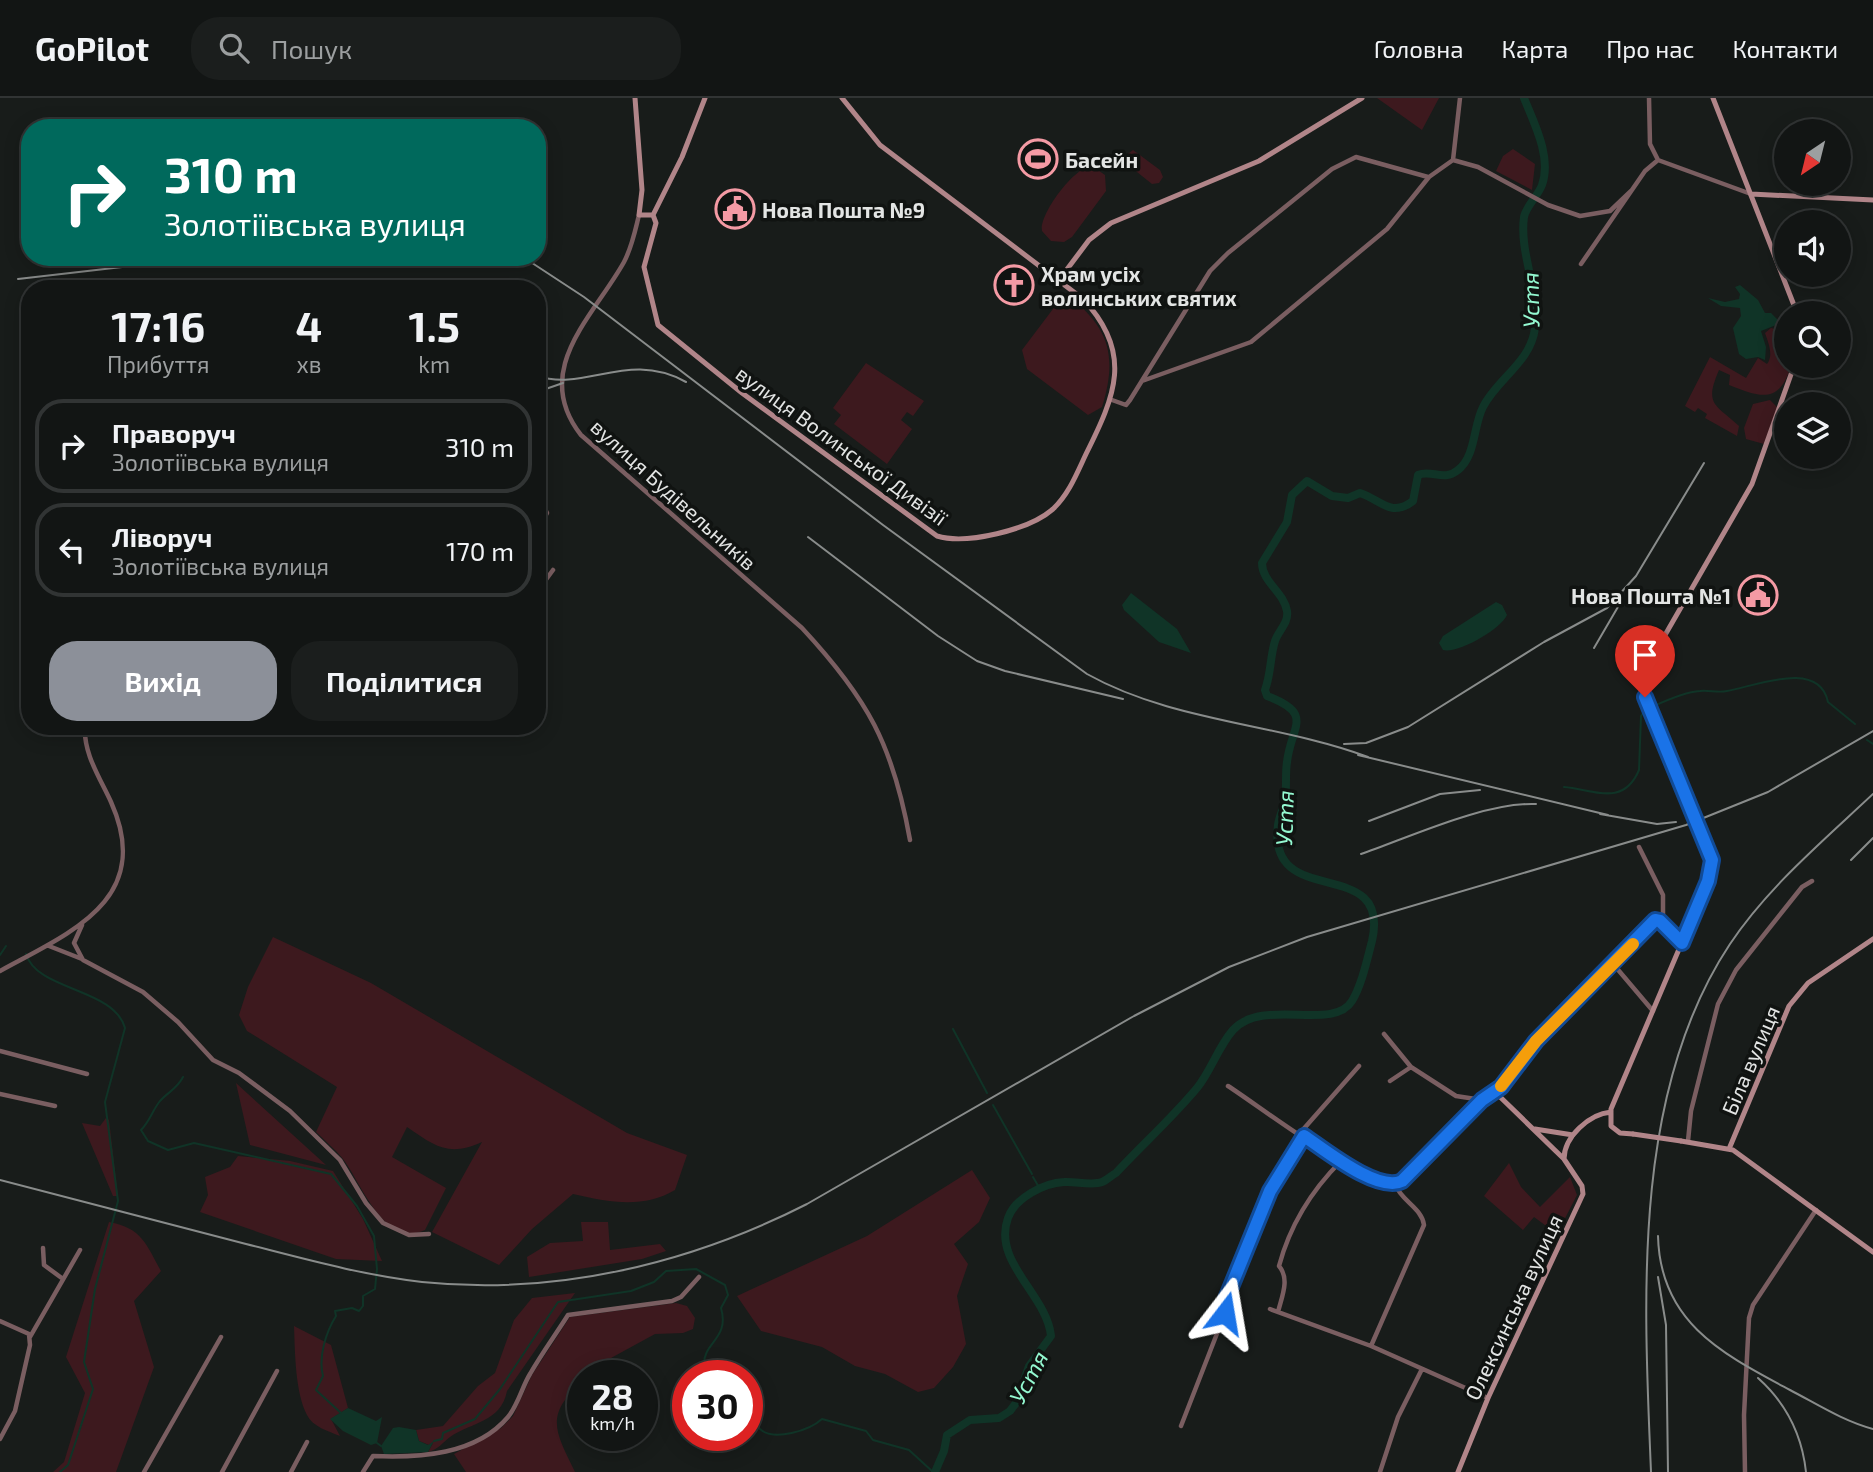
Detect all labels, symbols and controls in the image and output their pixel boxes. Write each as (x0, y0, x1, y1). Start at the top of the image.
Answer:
search box (191, 17, 681, 80)
text: GoPilot (35, 28, 149, 68)
icon: search (215, 29, 253, 67)
text: Пошук (271, 33, 352, 64)
text: Головна (1374, 34, 1464, 63)
text: Карта (1502, 34, 1568, 63)
text: Про нас (1606, 34, 1694, 63)
text: Контакти (1732, 34, 1838, 63)
north arrow (1774, 119, 1852, 196)
map controls (1774, 119, 1851, 469)
sports icon: Басейн (1017, 138, 1059, 180)
text: 310 m (164, 144, 298, 203)
icon: right (49, 147, 140, 238)
place label: Басейн (1065, 147, 1138, 172)
public building icon: Нова Пошта №9 (714, 188, 756, 230)
place label: Нова Пошта №9 (762, 197, 925, 222)
text: Золотіївська вулиця (164, 204, 466, 242)
button: sound (1774, 210, 1851, 287)
place label: Храм усіх волинських святих (1041, 261, 1237, 310)
church icon: Храм усіх волинських святих (993, 264, 1035, 306)
water label: Устя (1516, 272, 1544, 328)
text: 17:16 (111, 300, 205, 350)
text: 4 (296, 300, 322, 350)
text: 1.5 (408, 300, 460, 350)
button: search (1774, 301, 1851, 378)
text: Прибуття (107, 350, 210, 378)
text: хв (297, 350, 321, 378)
text: km (418, 350, 450, 378)
street label: вулиця Волинської Дивізії (731, 360, 953, 531)
button: layers (1774, 392, 1851, 469)
street label: вулиця Будівельників (586, 413, 762, 575)
text: Праворуч (112, 417, 236, 448)
icon: right (53, 427, 91, 465)
text: 310 m (445, 431, 514, 462)
text: Золотіївська вулиця (112, 448, 329, 476)
text: Ліворуч (112, 521, 212, 552)
icon: left (53, 531, 91, 569)
text: 170 m (446, 535, 514, 566)
text: Золотіївська вулиця (112, 552, 329, 580)
public building icon: Нова Пошта №1 (1737, 574, 1779, 616)
place label: Нова Пошта №1 (1571, 583, 1731, 608)
pin (1615, 625, 1675, 697)
icon: arrive (1626, 636, 1664, 674)
button: Вихід (49, 641, 277, 721)
button: Поділитися (291, 641, 518, 721)
water label: Устя (1269, 790, 1299, 846)
street label: Біла вулиця (1716, 1002, 1785, 1119)
street label: Олексинська вулиця (1459, 1210, 1568, 1404)
position arrow (1188, 1276, 1262, 1350)
water label: Устя (1003, 1346, 1053, 1408)
speed limit sign: 30 (672, 1360, 763, 1451)
text: 28 (591, 1375, 634, 1417)
text: km/h (590, 1412, 635, 1434)

